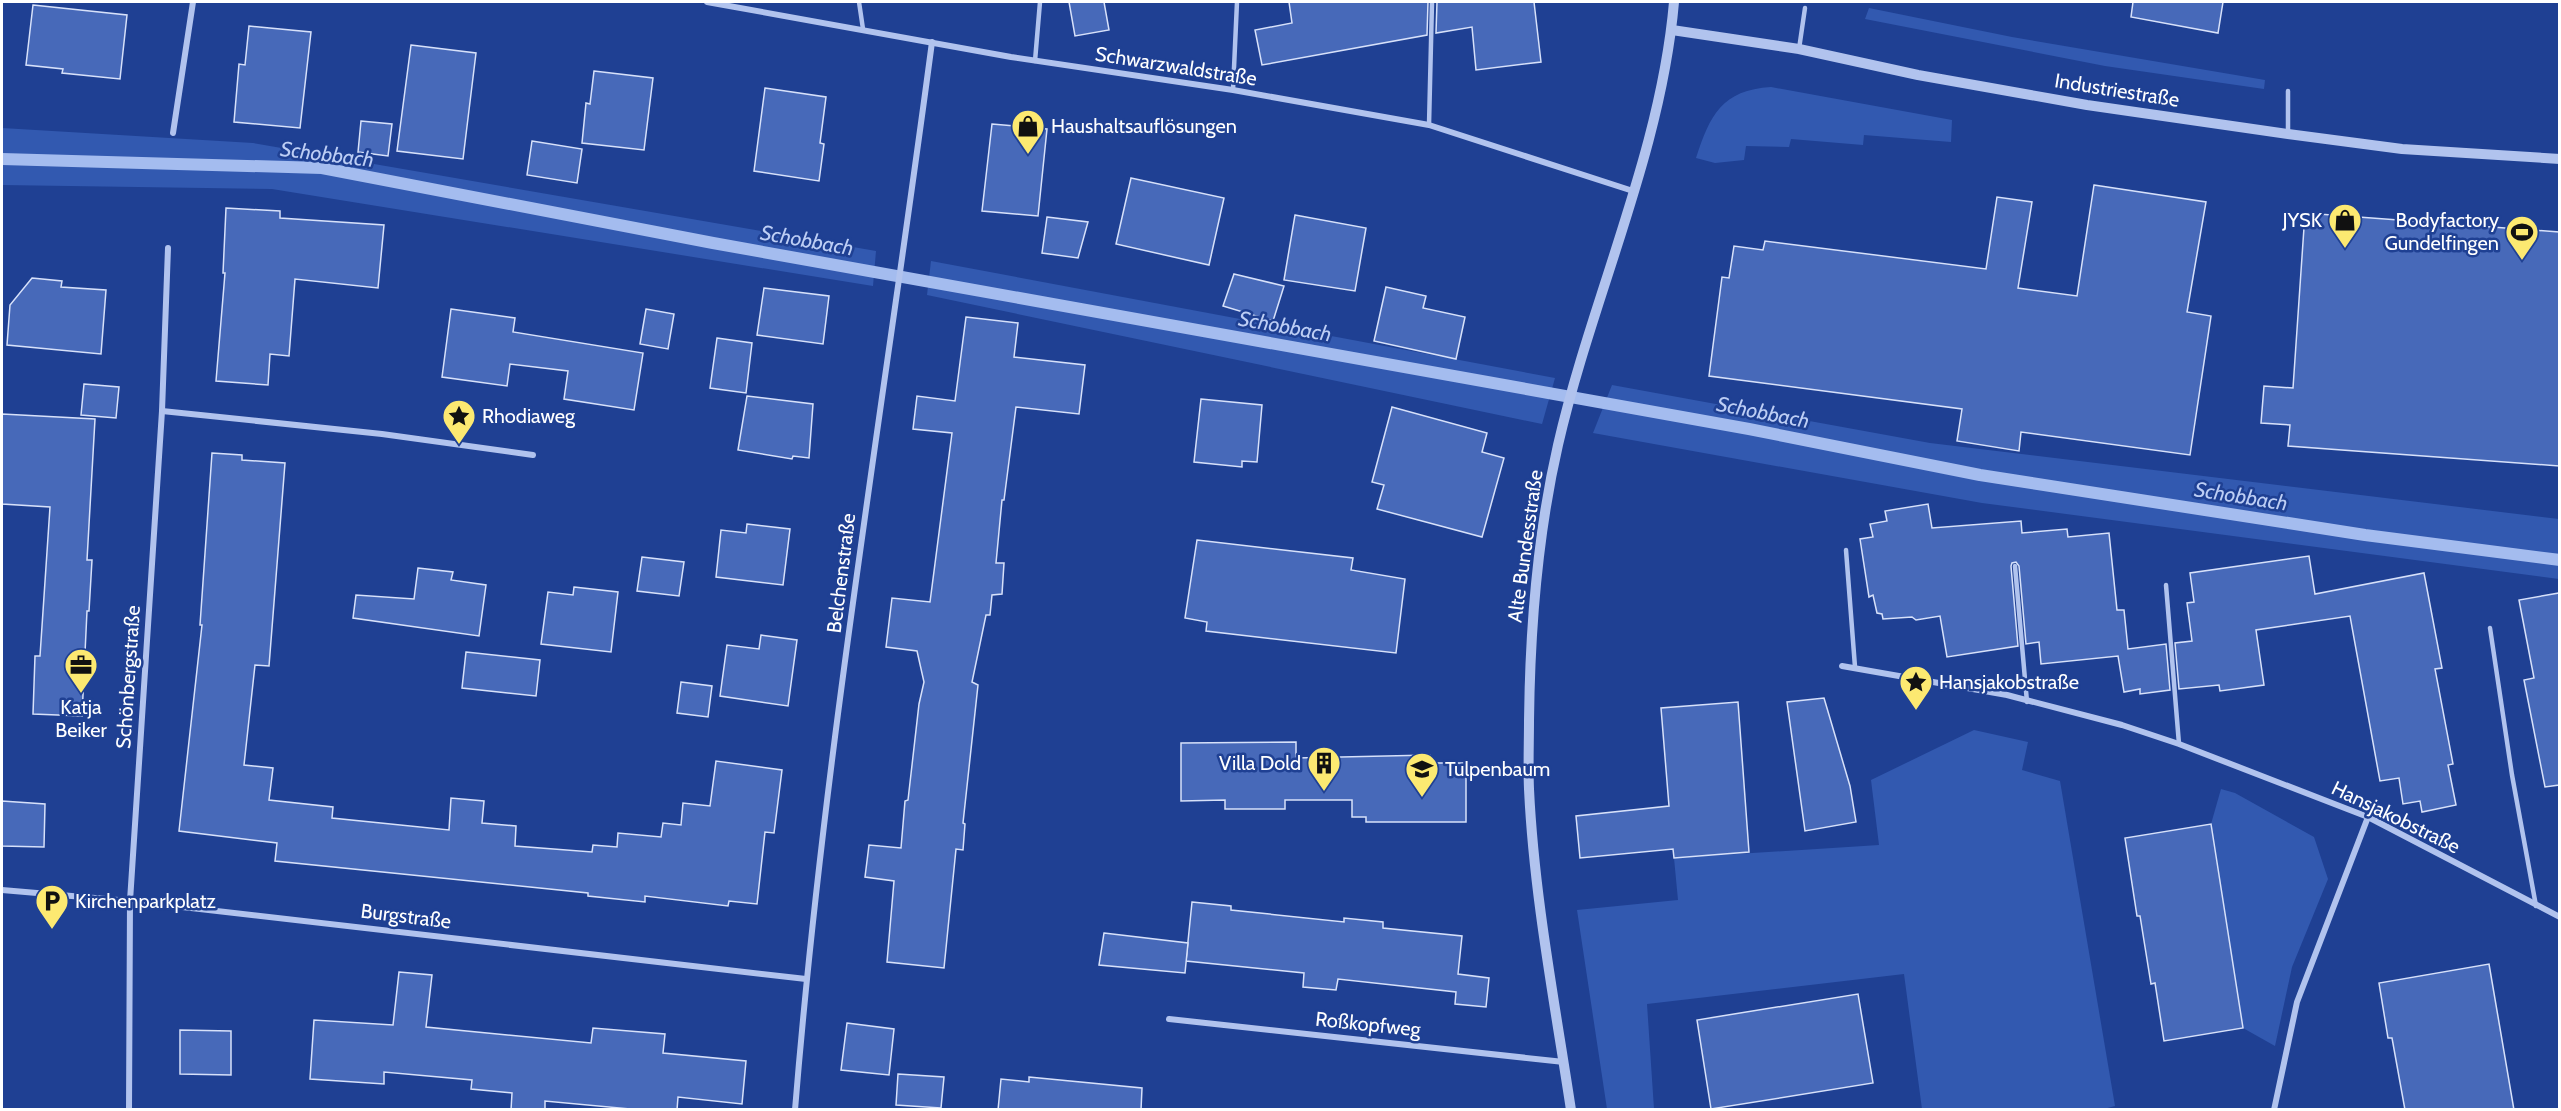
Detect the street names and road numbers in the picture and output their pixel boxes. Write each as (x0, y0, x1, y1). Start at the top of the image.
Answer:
street label: Schwarzwaldstraße (1093, 41, 1259, 91)
street label: Industriestraße (2053, 68, 2181, 112)
street label: Alte Bundesstraße (1502, 468, 1548, 624)
street label: Belchenstraße (822, 512, 860, 634)
street label: Schönbergstraße (111, 604, 145, 750)
street label: Hansjakobstraße (2328, 776, 2464, 858)
street label: Burgstraße (359, 899, 453, 933)
street label: Roßkopfweg (1314, 1007, 1423, 1042)

